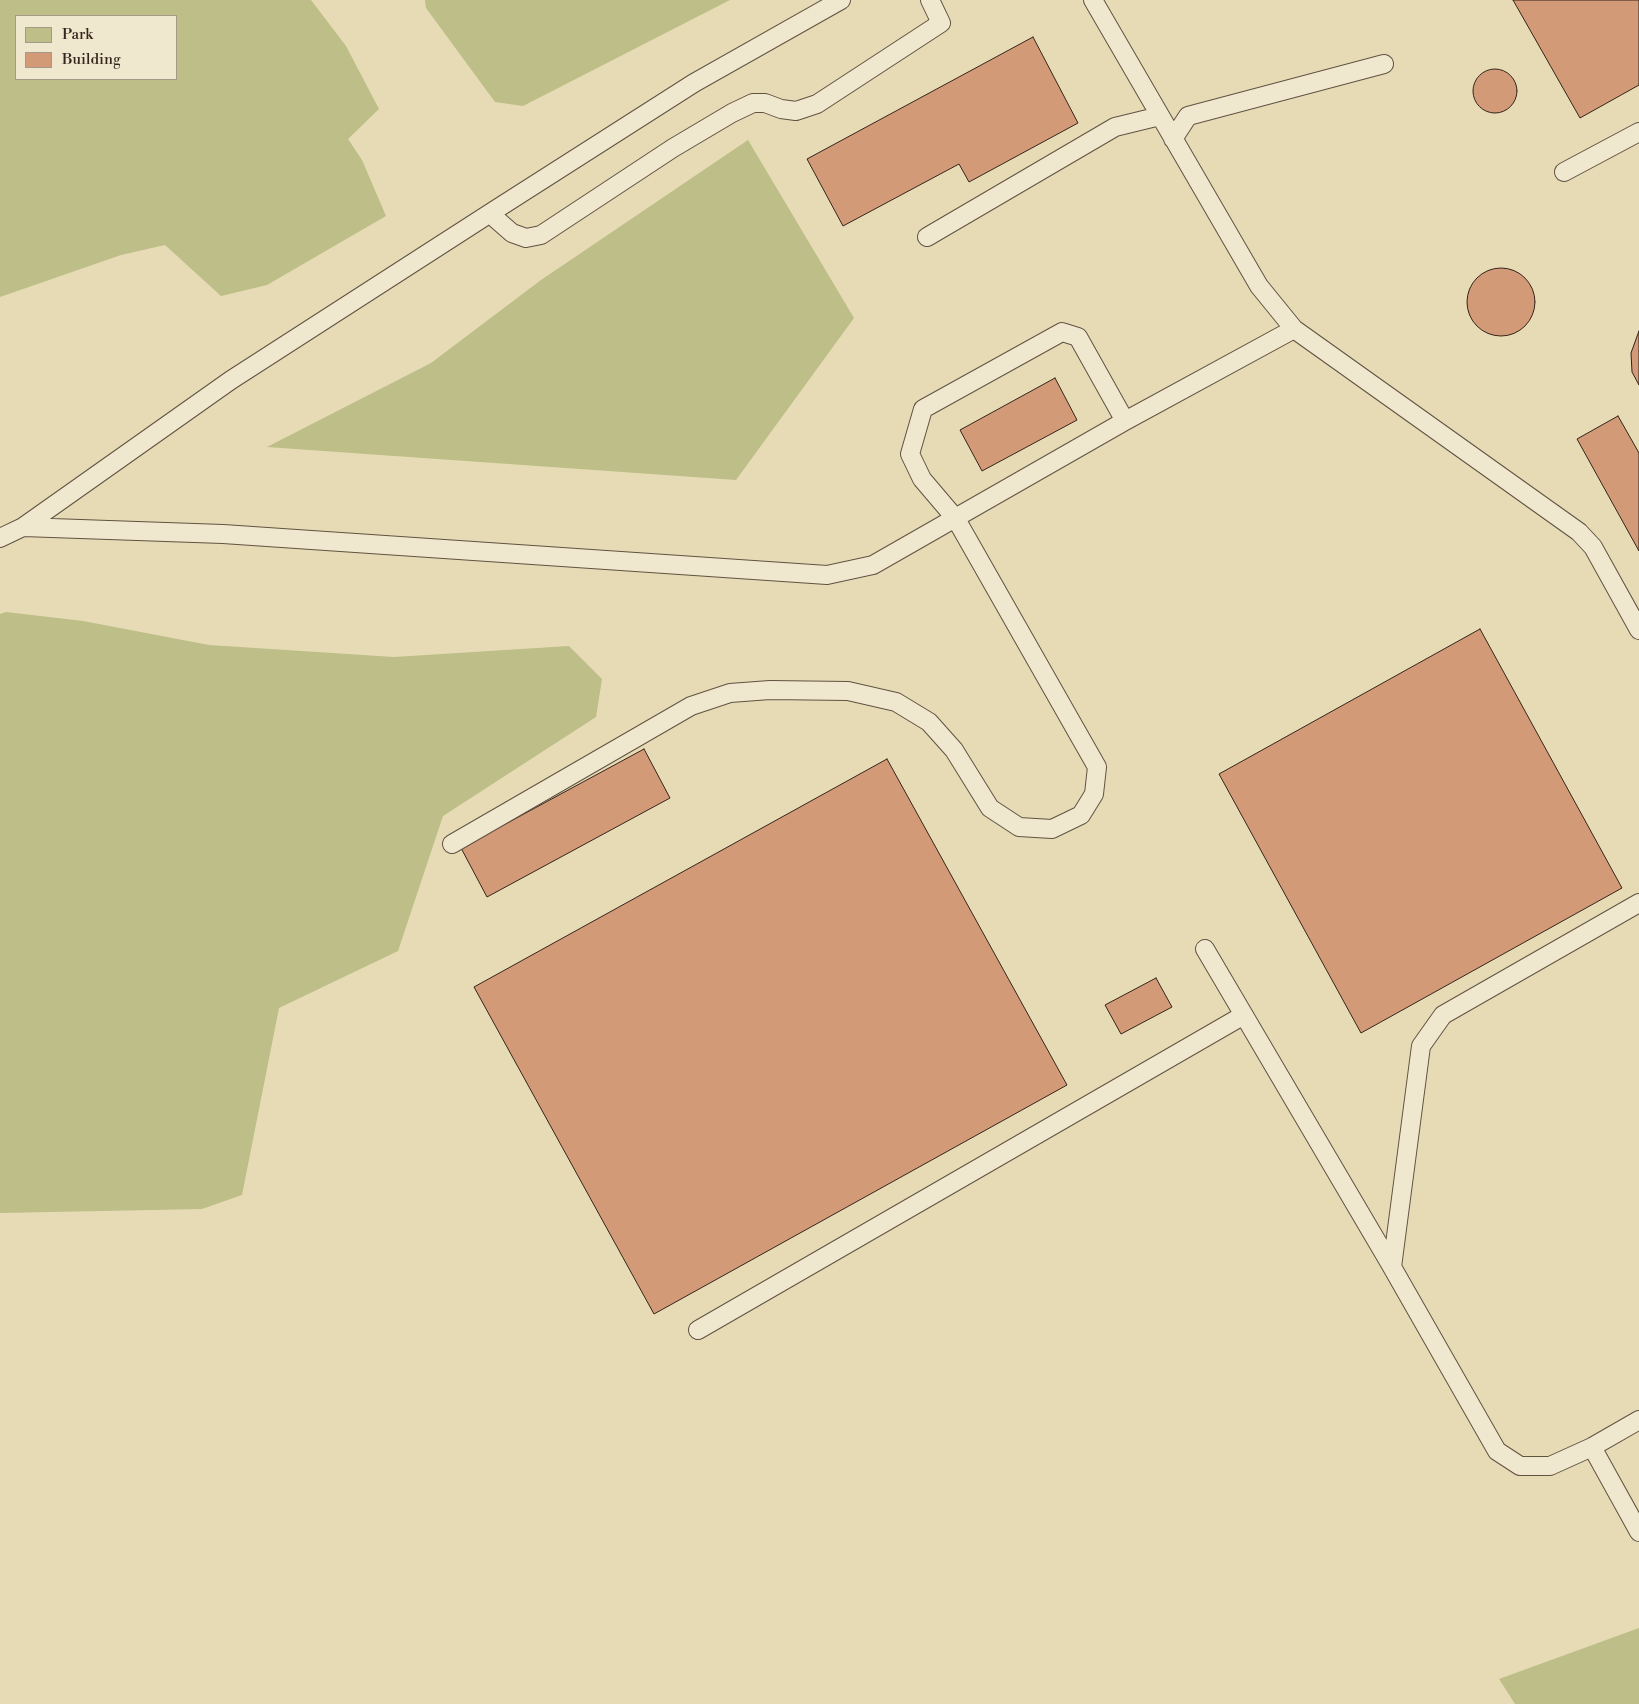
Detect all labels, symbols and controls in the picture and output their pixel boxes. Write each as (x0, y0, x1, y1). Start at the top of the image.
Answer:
legend (15, 15, 178, 80)
text: Park (62, 25, 93, 44)
text: Building (62, 50, 121, 69)

